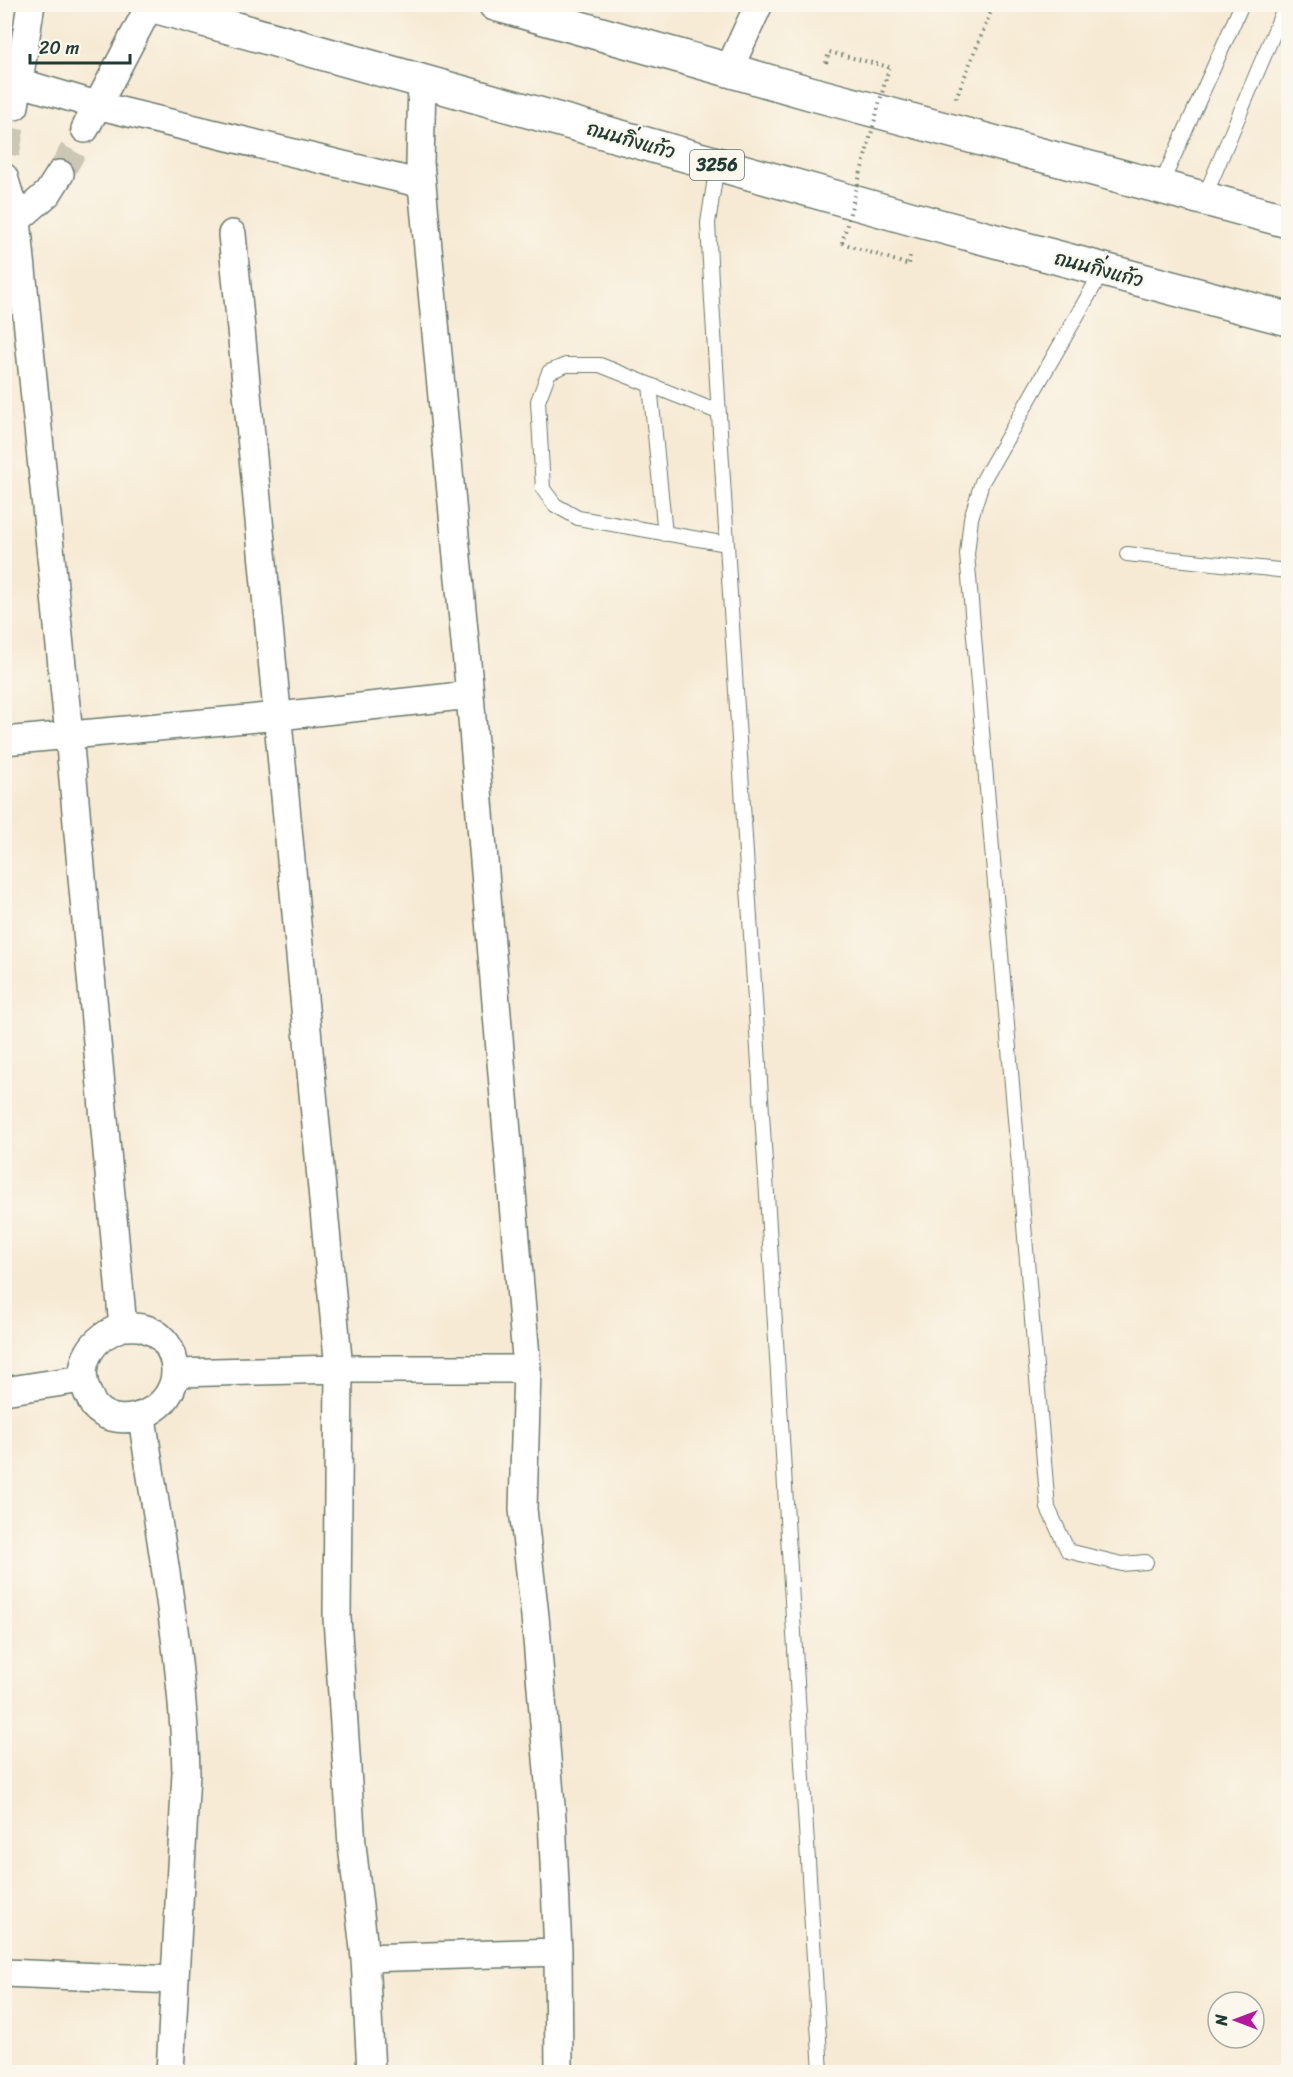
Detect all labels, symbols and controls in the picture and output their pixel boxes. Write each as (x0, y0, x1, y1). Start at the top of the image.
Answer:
scale bar (30, 27, 130, 65)
text: 20 m (39, 32, 79, 64)
street label: ถนนกิ่งแก้ว (582, 111, 680, 169)
road number: 3256 (690, 150, 744, 180)
street label: ถนนกิ่งแก้ว (1051, 240, 1148, 298)
north arrow (1206, 1990, 1266, 2050)
text: N (1207, 2014, 1236, 2027)

